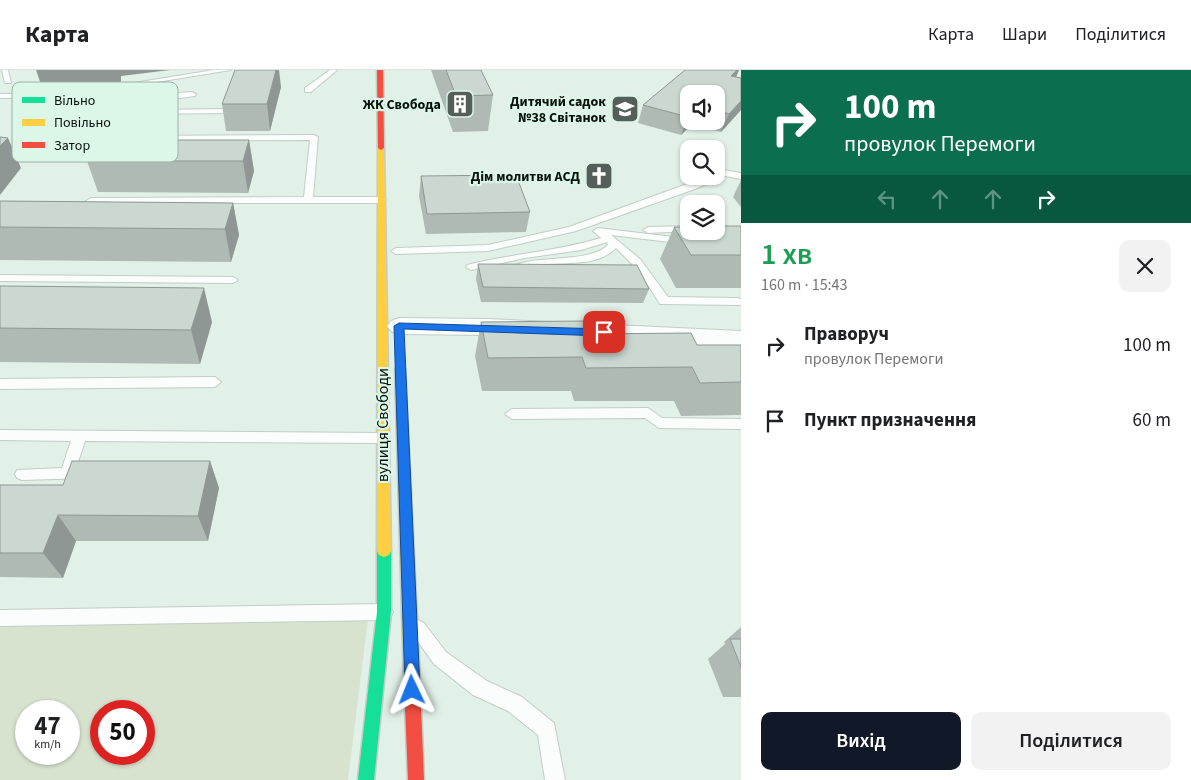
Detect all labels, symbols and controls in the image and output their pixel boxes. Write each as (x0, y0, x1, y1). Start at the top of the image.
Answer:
text: Карта (25, 17, 89, 52)
text: Карта (928, 22, 974, 47)
text: Шари (1002, 22, 1047, 47)
text: Поділитися (1075, 22, 1166, 47)
legend (12, 82, 178, 162)
text: 100 m (844, 82, 936, 132)
map controls (680, 85, 725, 240)
button: sound (680, 85, 725, 130)
building icon: ЖК Свобода (445, 89, 475, 119)
icon: right (761, 90, 826, 155)
text: Вільно (54, 91, 95, 111)
place label: Дитячий садок №38 Світанок (510, 92, 606, 128)
school or university icon: Дитячий садок №38 Світанок (610, 94, 640, 124)
place label: ЖК Свобода (363, 95, 441, 115)
text: Повільно (54, 113, 111, 133)
text: провулок Перемоги (844, 128, 1036, 160)
text: Затор (54, 136, 90, 156)
button: search (680, 140, 725, 185)
church icon: Дім молитви АСД (584, 161, 614, 191)
place label: Дім молитви АСД (471, 167, 581, 187)
icon: left (873, 185, 901, 213)
icon: ahead (926, 185, 954, 213)
icon: ahead (979, 185, 1007, 213)
icon: right (1032, 185, 1060, 213)
button: layers (680, 195, 725, 240)
text: 1 хв (761, 233, 812, 276)
button: close (1119, 240, 1171, 292)
text: 160 m · 15:43 (761, 274, 848, 296)
pin (583, 311, 625, 353)
icon: arrive (590, 318, 618, 346)
text: Праворуч (804, 321, 889, 348)
icon: right (761, 332, 789, 360)
text: 100 m (1123, 332, 1171, 359)
text: провулок Перемоги (804, 348, 944, 370)
street label: вулиця Свободи (372, 368, 394, 482)
icon: arrive (761, 407, 789, 435)
text: Пункт призначення (804, 407, 976, 434)
text: 60 m (1133, 407, 1171, 434)
position arrow (385, 663, 437, 715)
speed limit sign: 50 (90, 700, 155, 765)
text: 47 (34, 708, 61, 744)
button: Вихід (761, 712, 961, 770)
button: Поділитися (971, 712, 1171, 770)
text: km/h (34, 736, 61, 753)

